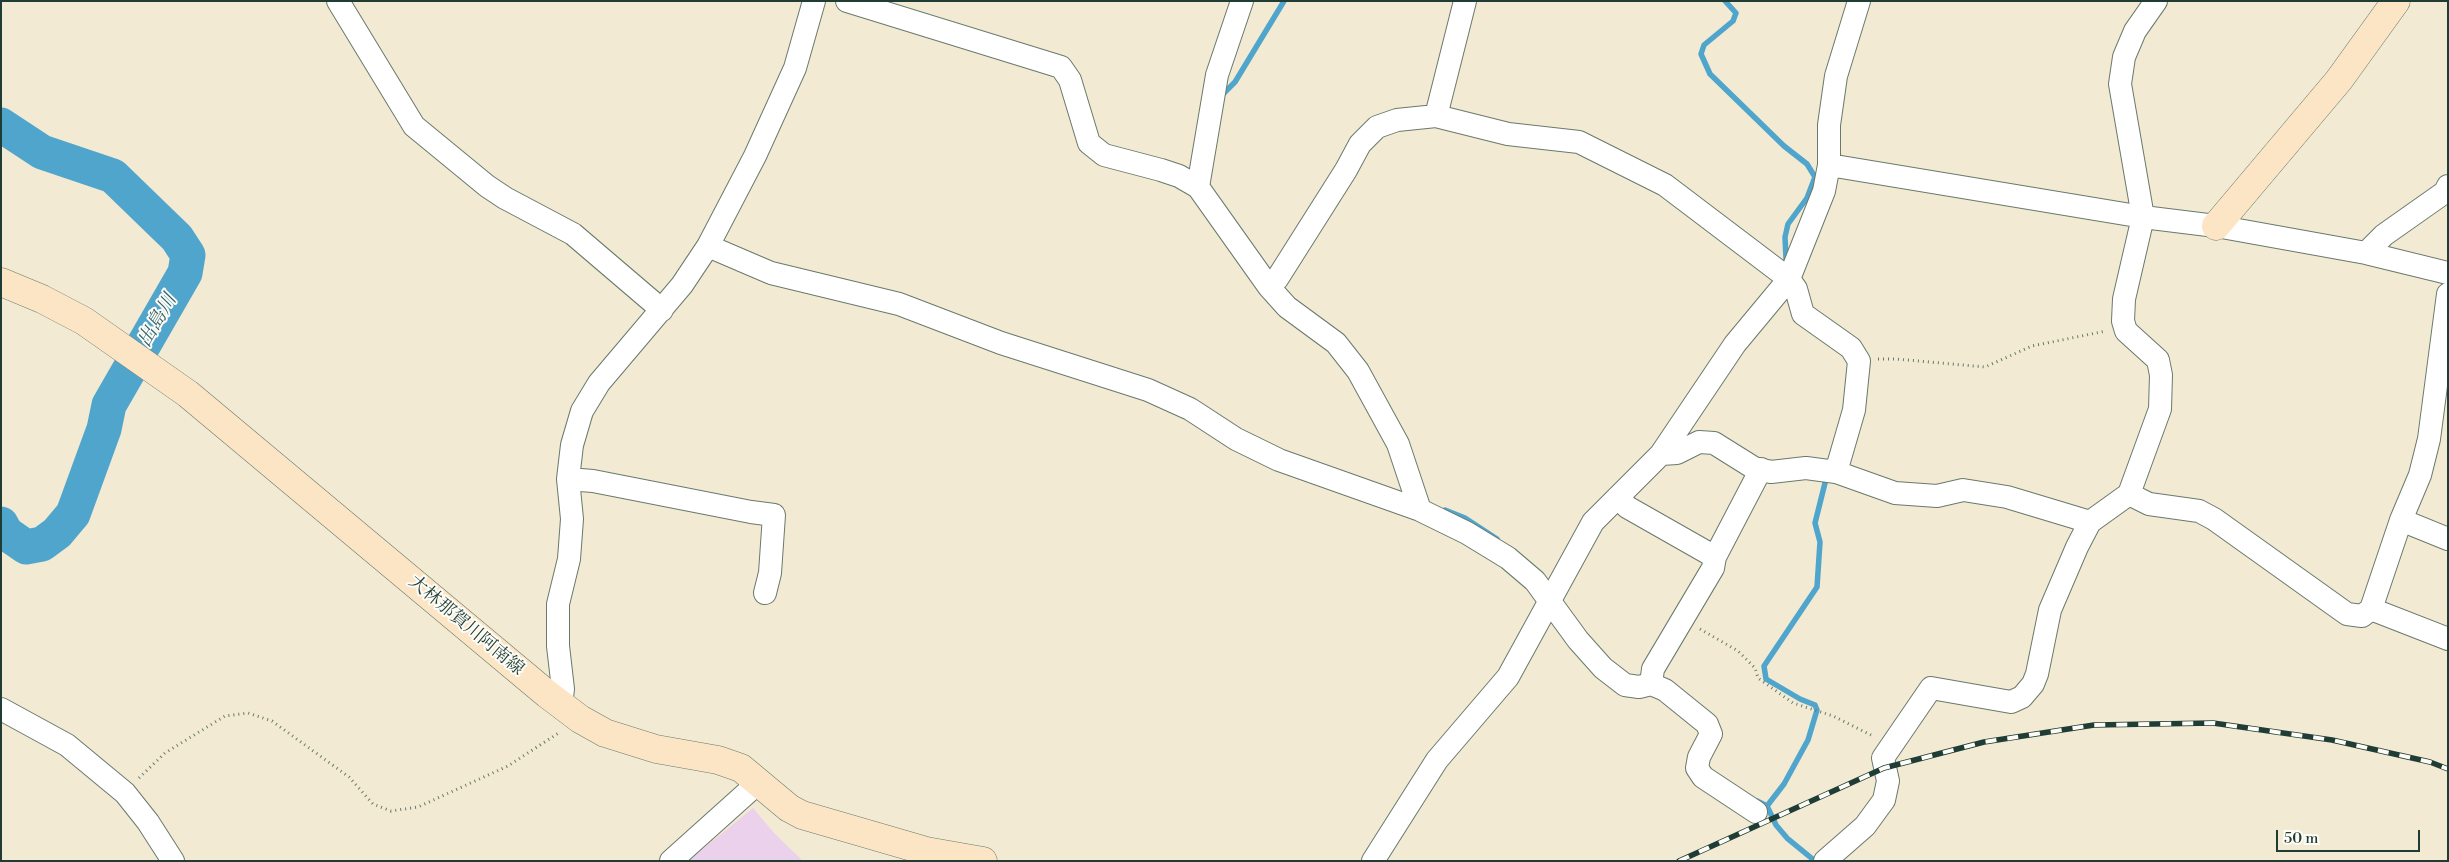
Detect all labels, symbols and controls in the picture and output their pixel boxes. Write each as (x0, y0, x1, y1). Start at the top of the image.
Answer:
water label: 出島川 (134, 291, 182, 351)
street label: 大林那賀川阿南線 (404, 571, 528, 681)
scale bar (2279, 820, 2423, 852)
text: 50 m (2284, 829, 2318, 848)

